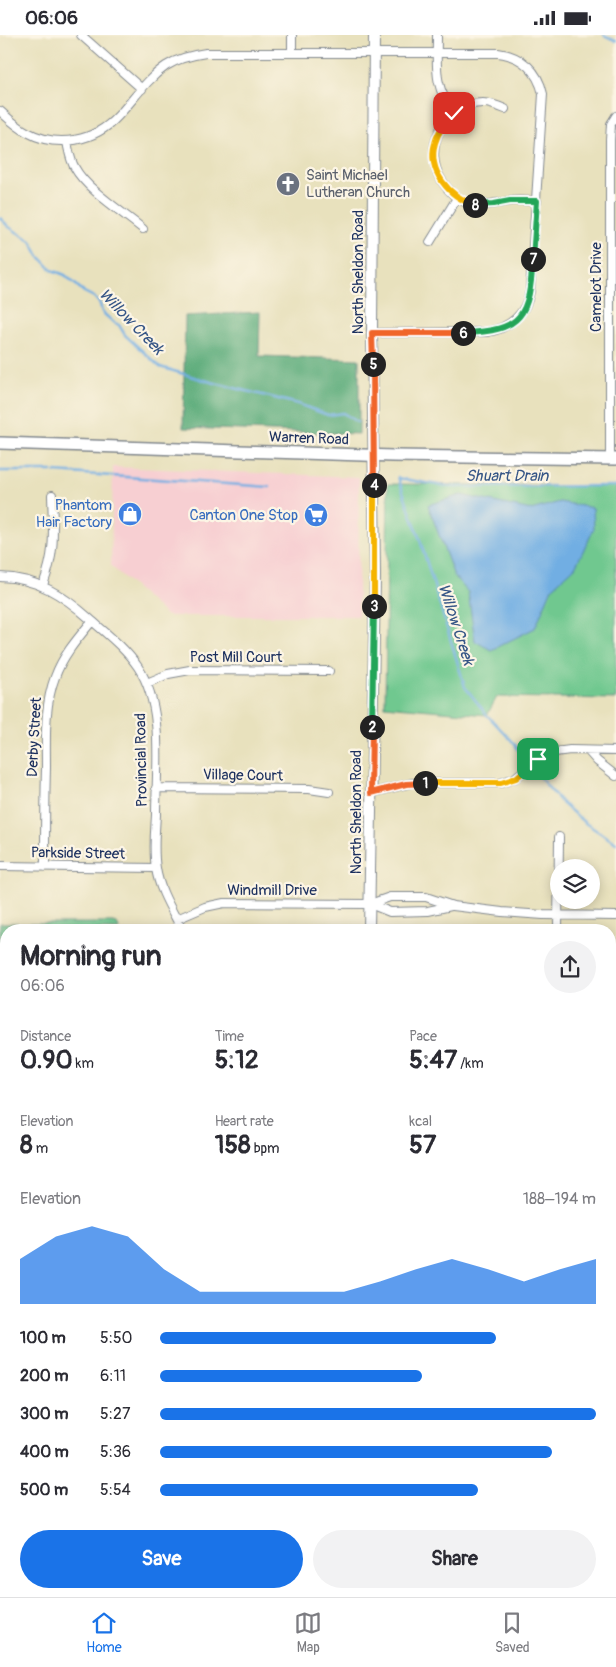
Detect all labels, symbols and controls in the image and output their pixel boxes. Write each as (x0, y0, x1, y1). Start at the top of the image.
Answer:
text: 06:06 (25, 6, 78, 30)
pin (433, 92, 475, 134)
icon: check (440, 99, 468, 127)
place label: Saint Michael Lutheran Church (306, 166, 410, 202)
church icon: Saint Michael Lutheran Church (275, 171, 301, 197)
pin: 8 (462, 193, 488, 217)
text: 8 (472, 197, 479, 214)
street label: North Sheldon Road (349, 210, 368, 334)
street label: Camelot Drive (587, 241, 606, 332)
pin: 7 (520, 247, 546, 271)
text: 7 (530, 251, 537, 268)
water label: Willow Creek (95, 284, 169, 360)
pin: 6 (450, 321, 476, 345)
text: 6 (459, 325, 468, 342)
pin: 5 (360, 351, 386, 377)
text: 5 (370, 356, 377, 373)
street label: Warren Road (269, 428, 349, 449)
water label: Shuart Drain (466, 466, 549, 486)
pin: 4 (362, 473, 386, 497)
text: 4 (370, 477, 379, 494)
place label: Phantom Hair Factory (36, 496, 113, 532)
shop icon: Phantom Hair Factory (117, 501, 143, 527)
supermarket icon: Canton One Stop (303, 502, 329, 528)
place label: Canton One Stop (189, 506, 298, 525)
water label: Willow Creek (433, 581, 479, 669)
pin: 3 (362, 593, 386, 619)
text: 3 (371, 598, 378, 615)
street label: Post Mill Court (190, 648, 283, 667)
street label: Derby Street (23, 696, 46, 777)
street label: Provincial Road (131, 713, 152, 807)
pin: 2 (360, 715, 384, 739)
text: 2 (369, 719, 376, 736)
pin (517, 738, 559, 780)
icon: arrive (524, 745, 552, 773)
street label: North Sheldon Road (347, 750, 366, 874)
street label: Village Court (203, 765, 284, 786)
pin: 1 (412, 771, 438, 795)
text: 1 (423, 775, 428, 792)
street label: Parkside Street (31, 843, 126, 864)
map controls (550, 859, 600, 909)
button: layers (550, 859, 600, 909)
street label: Windmill Drive (227, 881, 317, 900)
text: Morning run (20, 939, 162, 974)
button: share (544, 941, 596, 993)
text: 06:06 (20, 976, 65, 996)
text: Distance (20, 1028, 71, 1045)
text: Time (215, 1028, 244, 1045)
text: Pace (409, 1028, 437, 1045)
text: 0.90 (20, 1045, 73, 1076)
text: 5:12 (215, 1045, 259, 1076)
text: 5:47 (409, 1045, 457, 1076)
text: km (73, 1055, 94, 1072)
text: /km (457, 1055, 484, 1072)
text: Elevation (20, 1113, 73, 1130)
text: Heart rate (215, 1113, 274, 1130)
text: kcal (409, 1113, 432, 1130)
text: 8 (20, 1130, 33, 1161)
text: 158 (215, 1130, 251, 1161)
text: 57 (409, 1130, 436, 1161)
text: m (33, 1140, 48, 1157)
text: bpm (251, 1140, 280, 1157)
text: Elevation (20, 1189, 81, 1209)
text: 188–194 m (523, 1189, 596, 1209)
text: 100 m (20, 1328, 66, 1348)
text: 5:50 (100, 1328, 133, 1348)
text: 200 m (20, 1366, 68, 1386)
text: 6:11 (100, 1366, 126, 1386)
text: 300 m (20, 1404, 68, 1424)
text: 5:27 (100, 1404, 130, 1424)
text: 400 m (20, 1442, 69, 1462)
text: 5:36 (100, 1442, 131, 1462)
text: 500 m (20, 1480, 68, 1500)
text: 5:54 (100, 1480, 131, 1500)
button: Save (20, 1530, 303, 1588)
button: Share (313, 1530, 596, 1588)
tab: Home (86, 1609, 122, 1656)
tab: Map (294, 1609, 322, 1656)
tab: Saved (495, 1609, 530, 1656)

